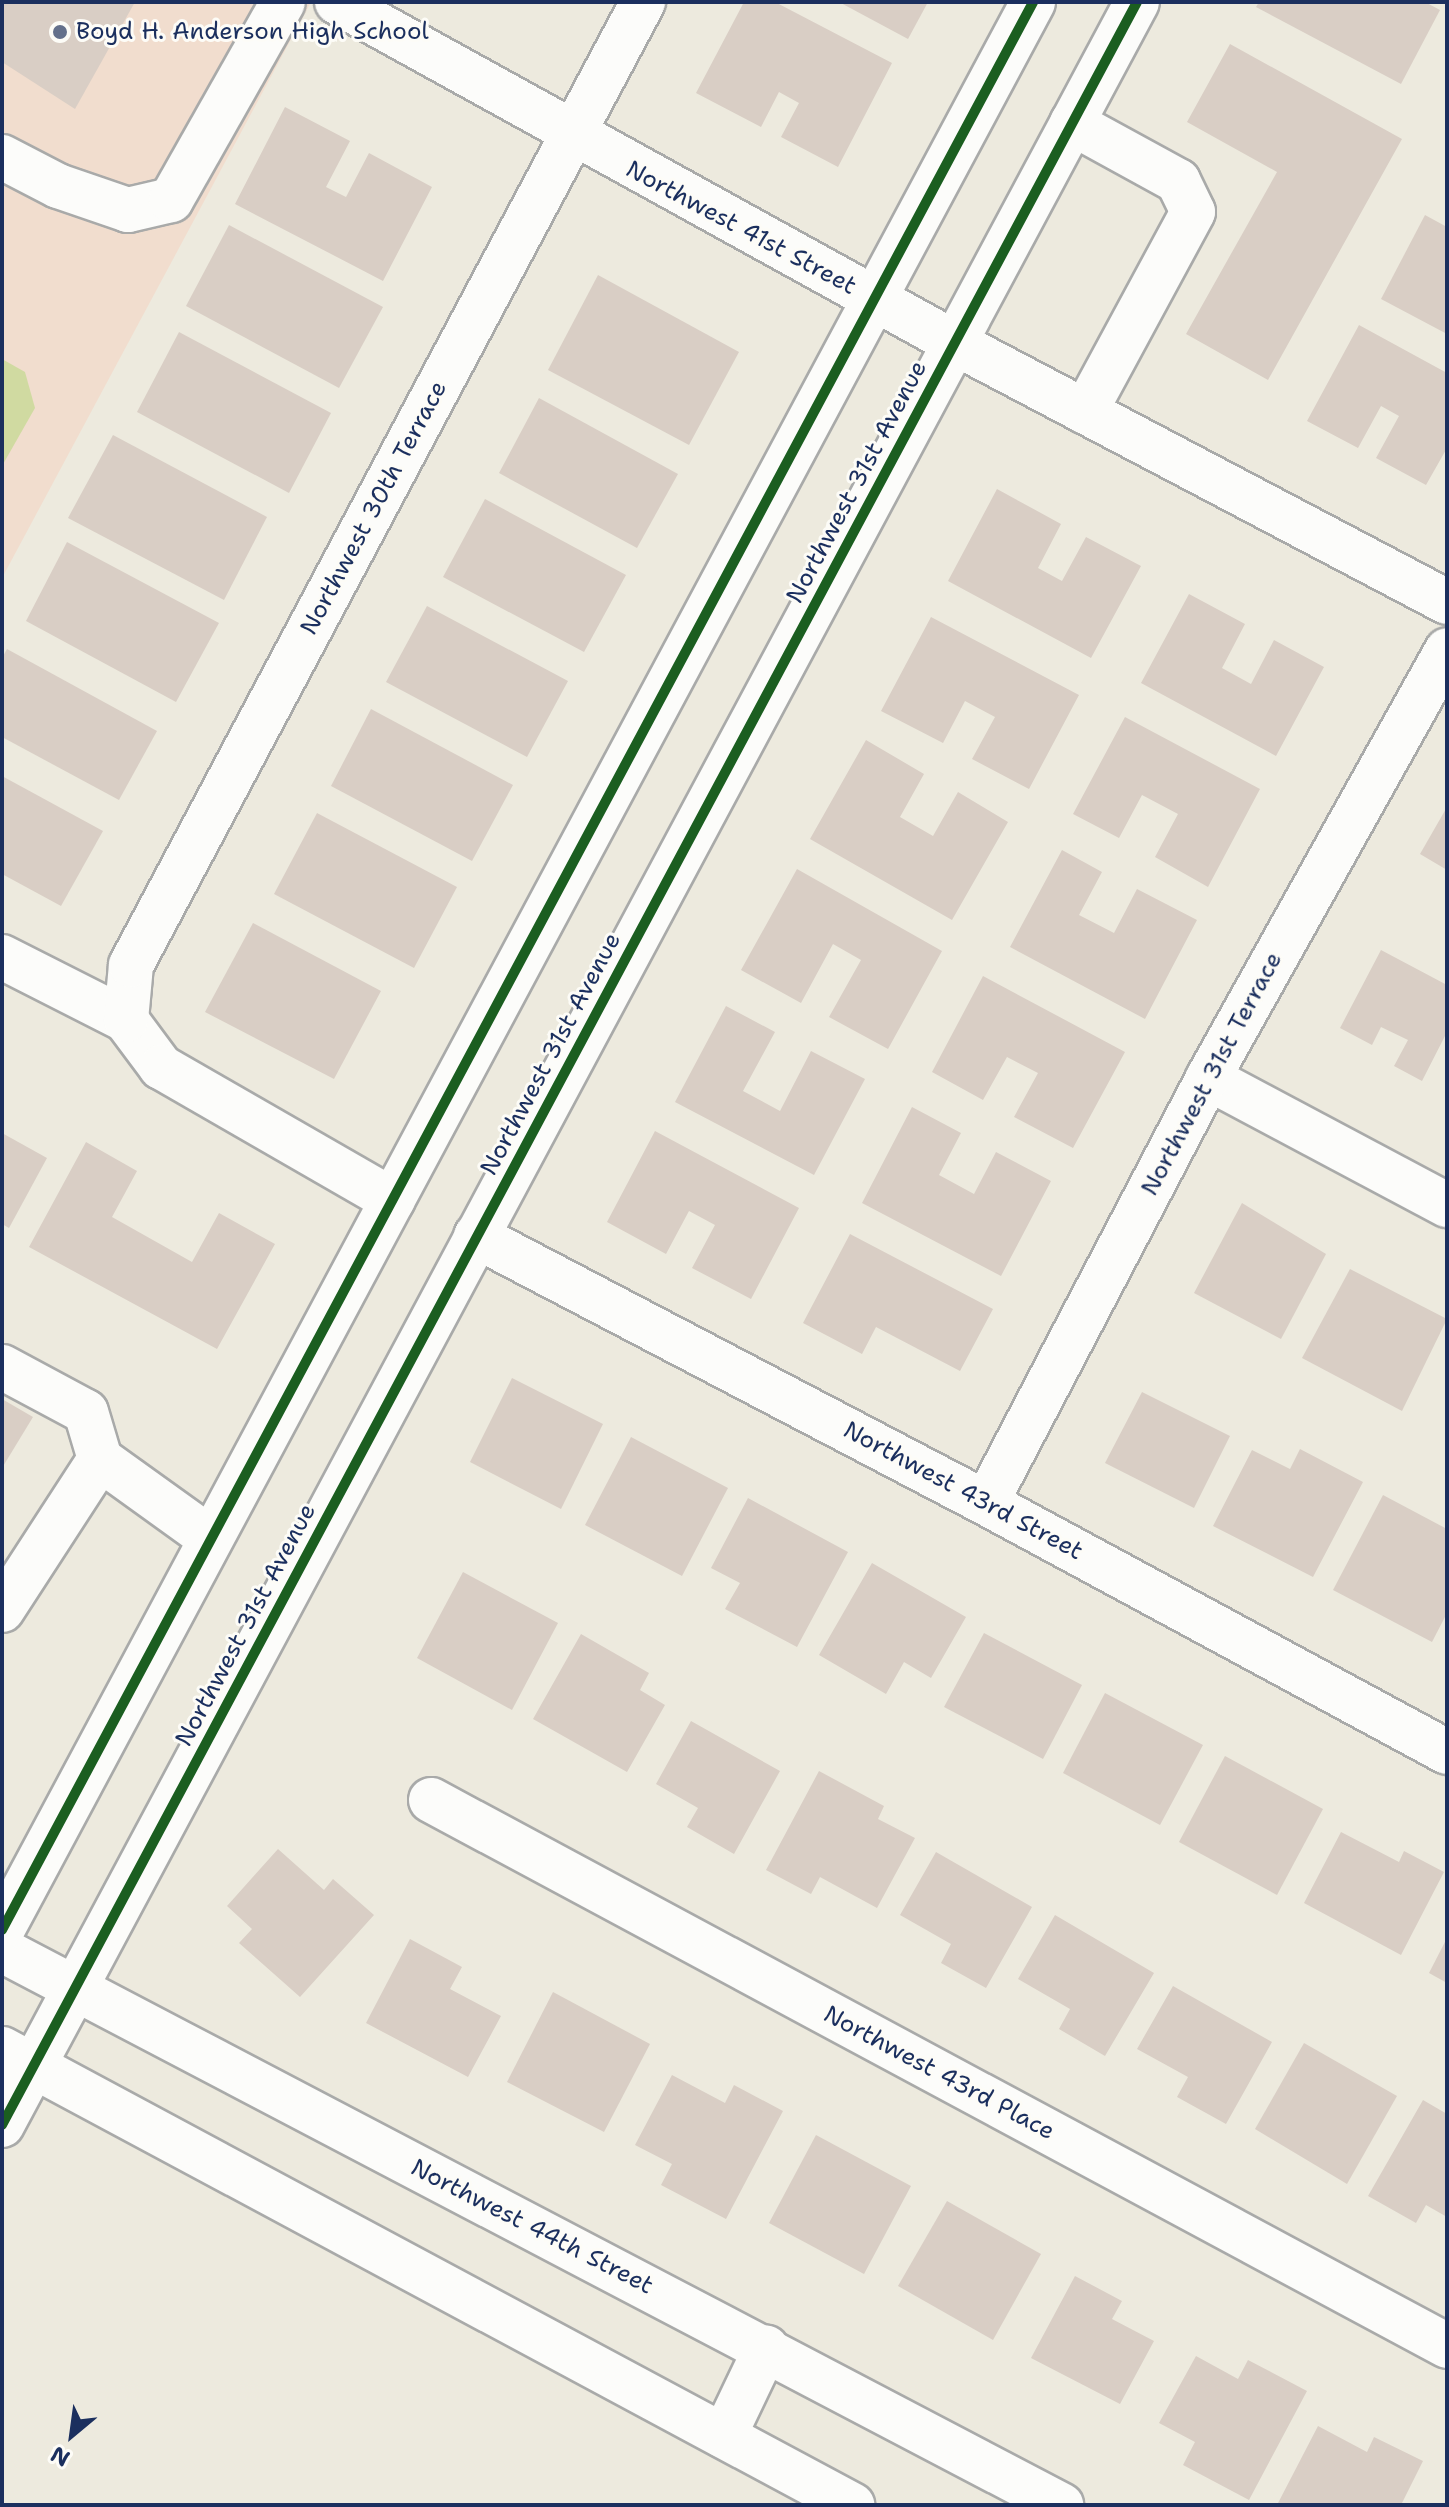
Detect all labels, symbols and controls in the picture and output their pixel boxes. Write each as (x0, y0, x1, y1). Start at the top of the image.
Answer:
place label: Boyd H. Anderson High School (76, 18, 429, 46)
marker: Boyd H. Anderson High School (51, 23, 69, 41)
street label: Northwest 41st Street (621, 155, 861, 301)
street label: Northwest 31st Avenue (781, 356, 933, 608)
street label: Northwest 30th Terrace (295, 376, 453, 640)
street label: Northwest 31st Avenue (475, 928, 627, 1180)
street label: Northwest 31st Terrace (1136, 947, 1288, 1201)
street label: Northwest 43rd Street (838, 1416, 1088, 1566)
street label: Northwest 31st Avenue (170, 1499, 322, 1751)
street label: Northwest 43rd Place (819, 2000, 1059, 2146)
street label: Northwest 44th Street (406, 2153, 658, 2301)
north arrow (32, 2395, 112, 2475)
text: N (45, 2440, 75, 2473)

